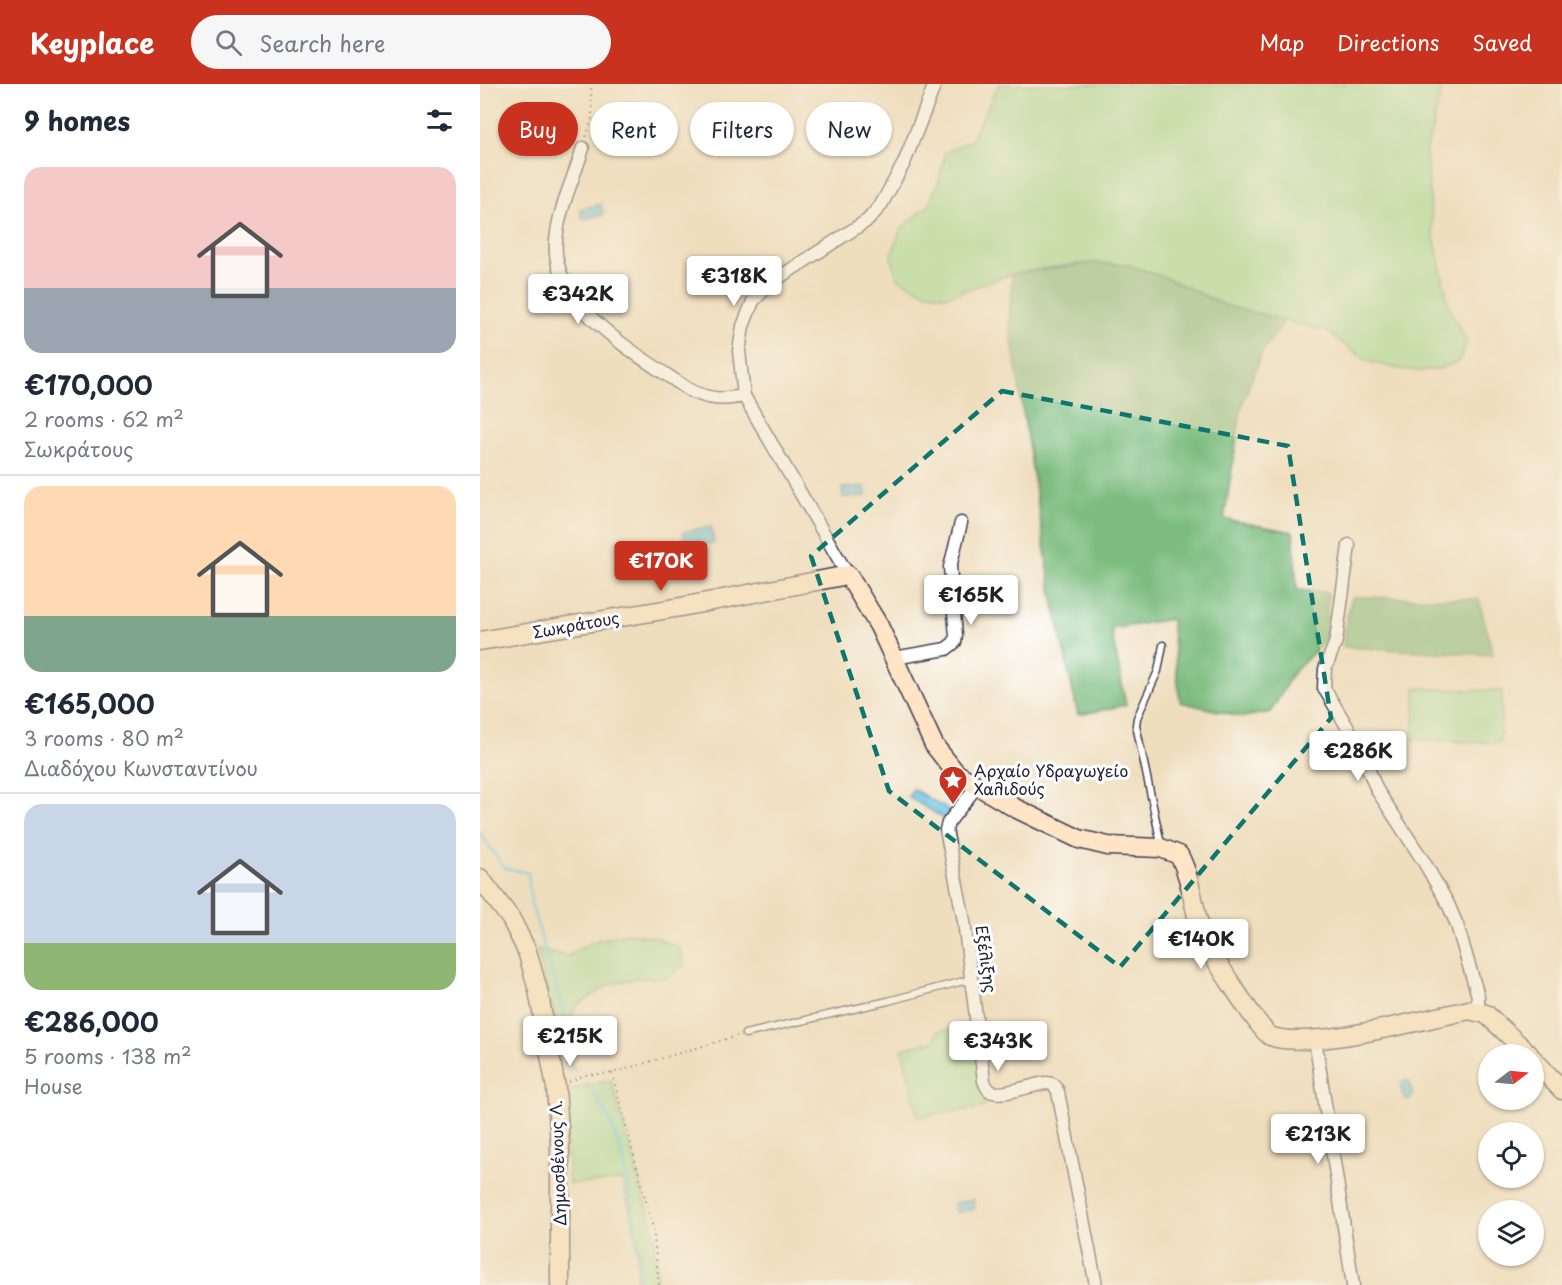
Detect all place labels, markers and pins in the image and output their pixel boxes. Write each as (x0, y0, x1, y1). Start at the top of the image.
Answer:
pin: €318K (692, 256, 776, 307)
pin: €342K (536, 274, 620, 325)
pin: €170K (619, 541, 703, 592)
pin: €165K (929, 575, 1013, 626)
pin: €286K (1316, 731, 1400, 782)
place label: Αρχαίο Υδραγωγείο Χαλιδούς (974, 758, 1128, 800)
place icon: Αρχαίο Υδραγωγείο Χαλιδούς (937, 764, 969, 806)
pin: €140K (1159, 919, 1243, 970)
pin: €215K (528, 1016, 612, 1067)
pin: €343K (956, 1021, 1040, 1072)
pin: €213K (1276, 1114, 1360, 1165)

